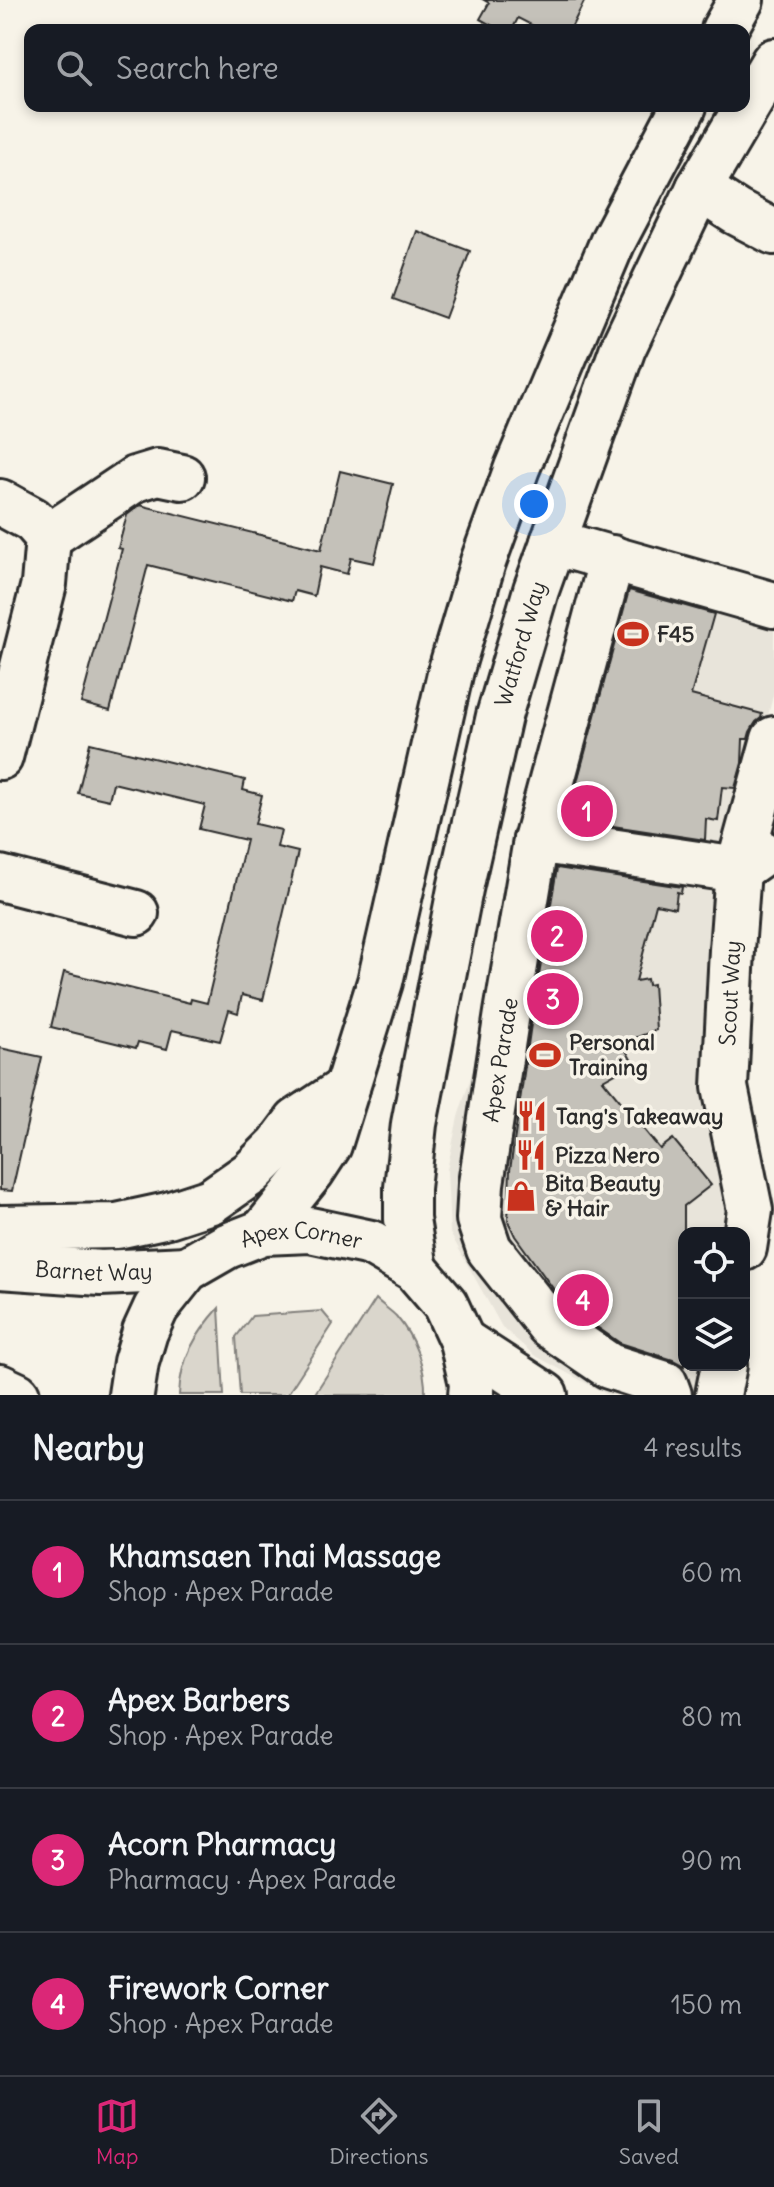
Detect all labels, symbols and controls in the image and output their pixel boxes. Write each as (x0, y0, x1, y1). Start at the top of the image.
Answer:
search box (24, 24, 750, 112)
icon: search (52, 46, 96, 90)
text: Search here (116, 49, 279, 87)
your location (514, 484, 554, 524)
street label: Watford Way (488, 577, 552, 710)
sports icon: F45 (616, 617, 650, 651)
place label: F45 (657, 620, 695, 648)
pin: 1 (561, 781, 613, 841)
pin: 2 (531, 906, 583, 966)
street label: Scout Way (713, 939, 747, 1046)
pin: 3 (527, 969, 579, 1029)
street label: Apex Parade (476, 996, 524, 1124)
place label: Personal Training (569, 1028, 655, 1081)
sports icon: Personal Training (528, 1038, 562, 1072)
restaurant icon: Tang's Takeaway (515, 1099, 549, 1133)
place label: Tang's Takeaway (556, 1102, 723, 1130)
restaurant icon: Pizza Nero (514, 1138, 548, 1172)
place label: Pizza Nero (555, 1141, 660, 1169)
place label: Bita Beauty & Hair (545, 1169, 661, 1222)
shop icon: Bita Beauty & Hair (504, 1179, 538, 1213)
street label: Apex Corner (236, 1216, 365, 1255)
map controls (678, 1227, 750, 1371)
button: locate (678, 1227, 750, 1299)
street label: Barnet Way (34, 1254, 153, 1287)
pin: 4 (557, 1270, 609, 1330)
button: layers (678, 1299, 750, 1371)
text: Nearby (32, 1426, 145, 1469)
text: 4 results (644, 1431, 742, 1464)
text: Khamsaen Thai Massage (108, 1537, 441, 1575)
text: 1 (53, 1556, 63, 1589)
text: 60 m (681, 1556, 742, 1589)
text: Shop · Apex Parade (108, 1575, 334, 1608)
text: Apex Barbers (108, 1681, 290, 1719)
text: 2 (51, 1700, 65, 1733)
text: 80 m (681, 1700, 742, 1733)
text: Shop · Apex Parade (108, 1719, 334, 1752)
text: Acorn Pharmacy (108, 1825, 336, 1863)
text: 3 (51, 1844, 65, 1877)
text: 90 m (681, 1844, 742, 1877)
text: Pharmacy · Apex Parade (108, 1863, 396, 1896)
text: Firework Corner (108, 1969, 329, 2007)
text: 4 (50, 1988, 66, 2021)
text: 150 m (671, 1988, 742, 2021)
text: Shop · Apex Parade (108, 2007, 334, 2040)
tab: Map (95, 2094, 139, 2170)
tab: Directions (329, 2094, 429, 2170)
tab: Saved (619, 2094, 679, 2170)

